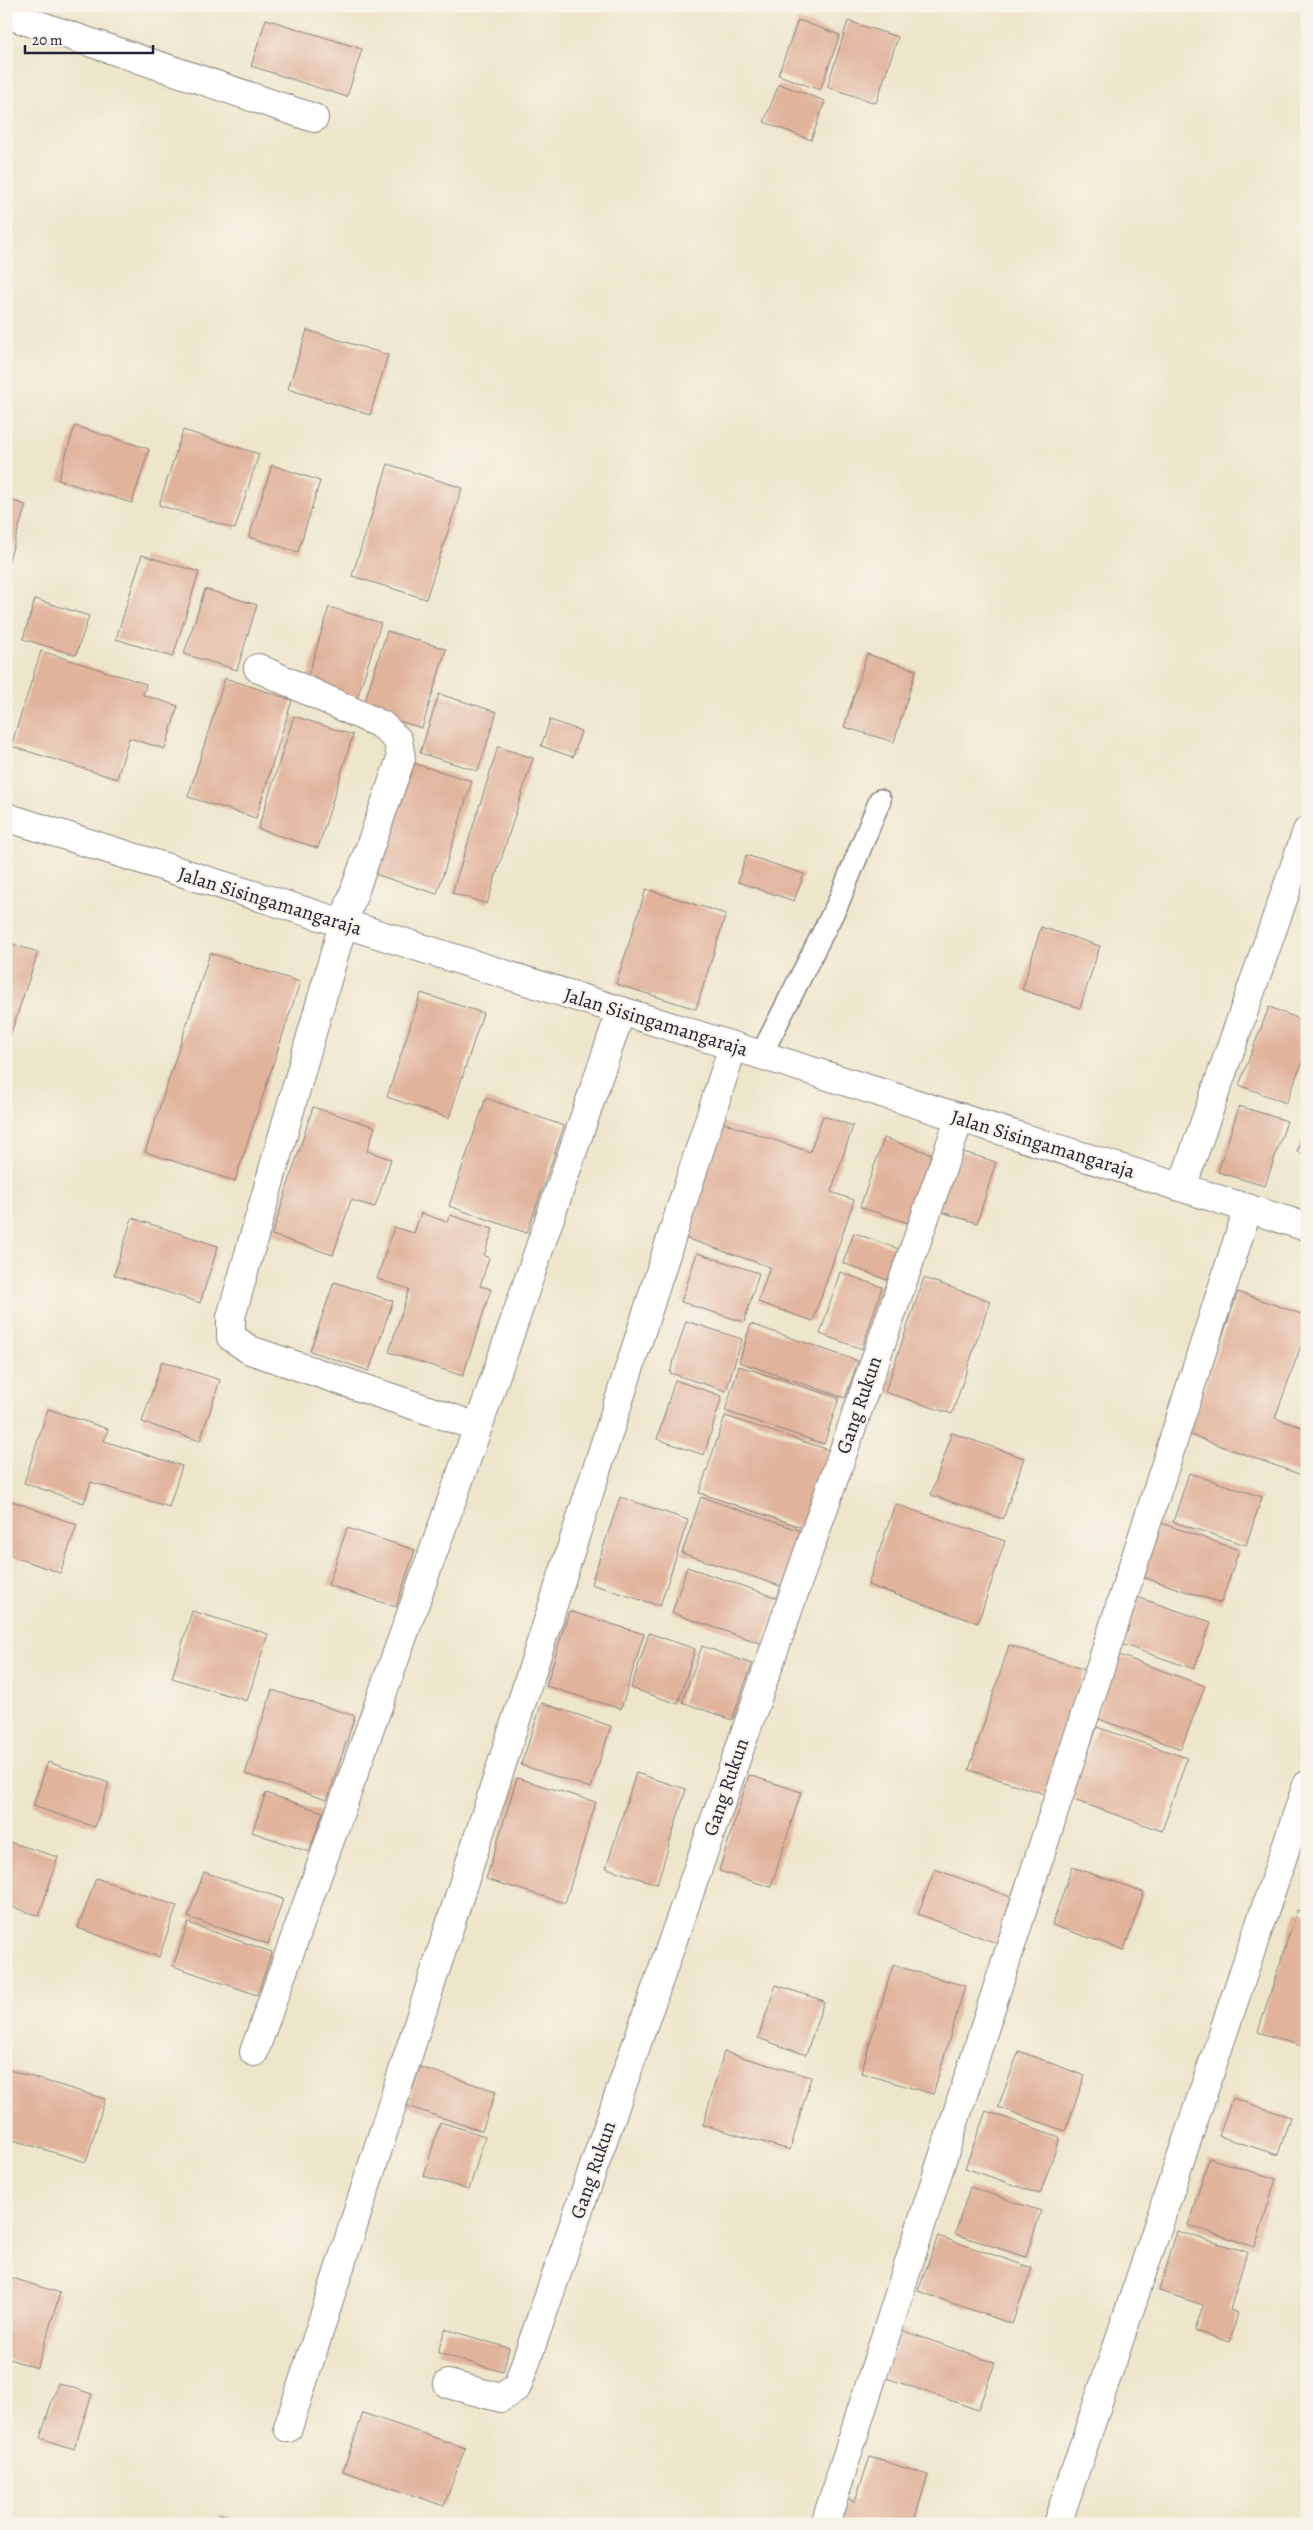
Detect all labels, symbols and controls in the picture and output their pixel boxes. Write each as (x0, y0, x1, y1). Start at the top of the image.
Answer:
scale bar (25, 22, 152, 54)
text: 20 m (32, 30, 63, 50)
street label: Jalan Sisingamangaraja (175, 860, 366, 942)
street label: Jalan Sisingamangaraja (561, 981, 752, 1063)
street label: Jalan Sisingamangaraja (948, 1103, 1139, 1185)
street label: Gang Rukun (830, 1353, 888, 1457)
street label: Gang Rukun (697, 1735, 755, 1839)
street label: Gang Rukun (564, 2118, 622, 2222)

